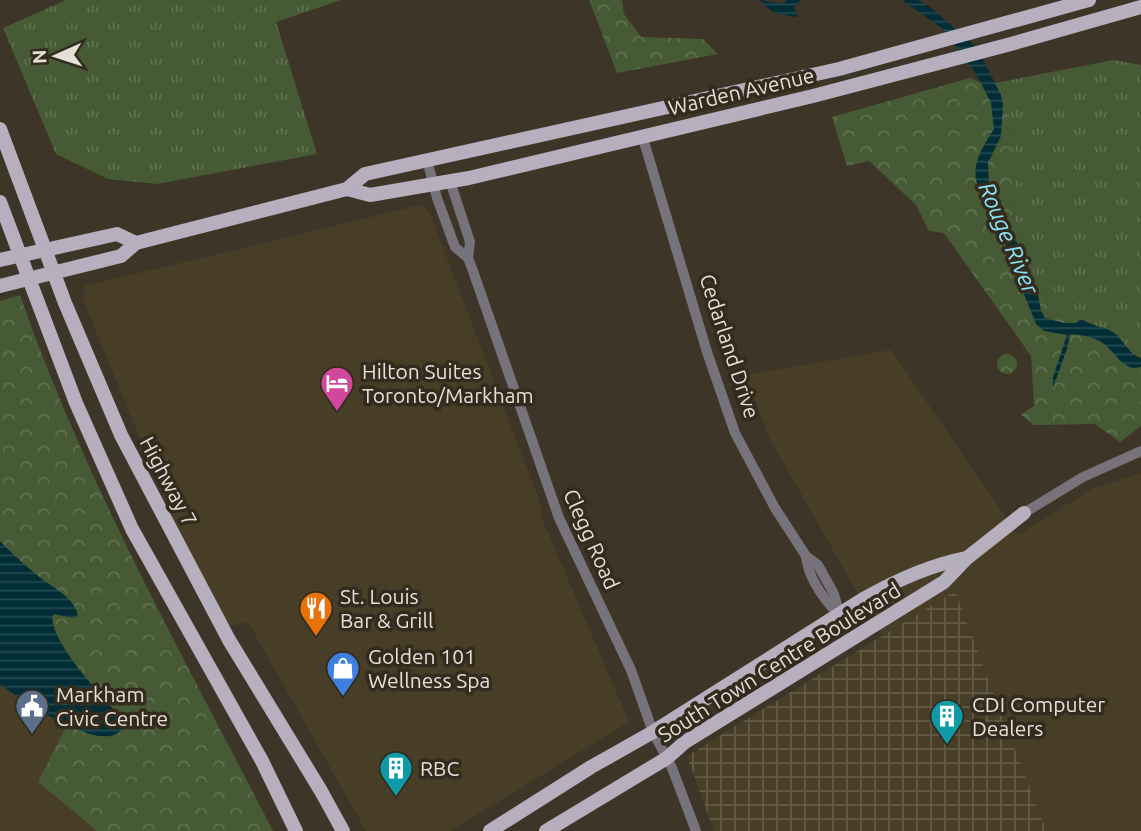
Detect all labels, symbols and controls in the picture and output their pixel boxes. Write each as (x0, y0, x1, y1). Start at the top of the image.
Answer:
north arrow (21, 21, 91, 91)
text: N (28, 49, 50, 65)
street label: Warden Avenue (666, 63, 816, 119)
water label: Rouge River (974, 178, 1044, 299)
street label: Cedarland Drive (695, 271, 765, 421)
place label: Hilton Suites Toronto/Markham (362, 359, 534, 407)
hotel icon: Hilton Suites Toronto/Markham (318, 364, 356, 413)
street label: Highway 7 (135, 432, 203, 530)
street label: Clegg Road (559, 485, 625, 593)
street label: South Town Centre Boulevard (653, 577, 905, 747)
place label: St. Louis Bar & Grill (340, 584, 433, 632)
restaurant icon: St. Louis Bar & Grill (297, 589, 335, 638)
place label: Golden 101 Wellness Spa (368, 644, 490, 692)
shop icon: Golden 101 Wellness Spa (324, 649, 362, 698)
place label: Markham Civic Centre (56, 682, 168, 730)
public building icon: Markham Civic Centre (13, 687, 51, 736)
place label: CDI Computer Dealers (972, 692, 1105, 740)
building icon: CDI Computer Dealers (928, 697, 966, 746)
building icon: RBC (377, 749, 415, 798)
place label: RBC (420, 756, 459, 780)

